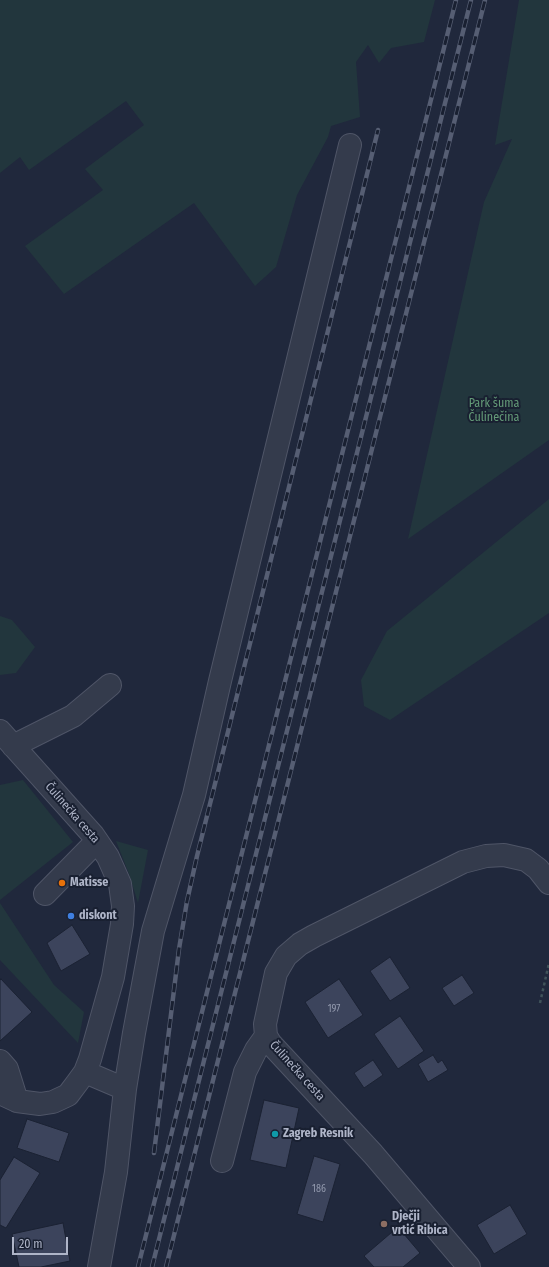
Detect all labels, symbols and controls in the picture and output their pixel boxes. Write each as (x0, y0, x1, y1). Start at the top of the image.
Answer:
park label: Park šuma Čulinečina (469, 397, 519, 425)
street label: Čulinečka cesta (42, 780, 102, 846)
place label: Matisse (70, 876, 108, 890)
marker: Matisse (57, 878, 67, 888)
place label: diskont (79, 909, 117, 923)
marker: diskont (66, 911, 76, 921)
house number: 197 (328, 1003, 340, 1015)
street label: Čulinečka cesta (266, 1038, 328, 1104)
place label: Zagreb Resnik (283, 1127, 353, 1141)
marker: Zagreb Resnik (270, 1129, 280, 1139)
house number: 186 (312, 1183, 326, 1195)
place label: Dječji vrtić Ribica (392, 1210, 448, 1238)
marker: Dječji vrtić Ribica (379, 1219, 389, 1229)
scale bar (14, 1229, 70, 1255)
text: 20 m (19, 1237, 43, 1251)

